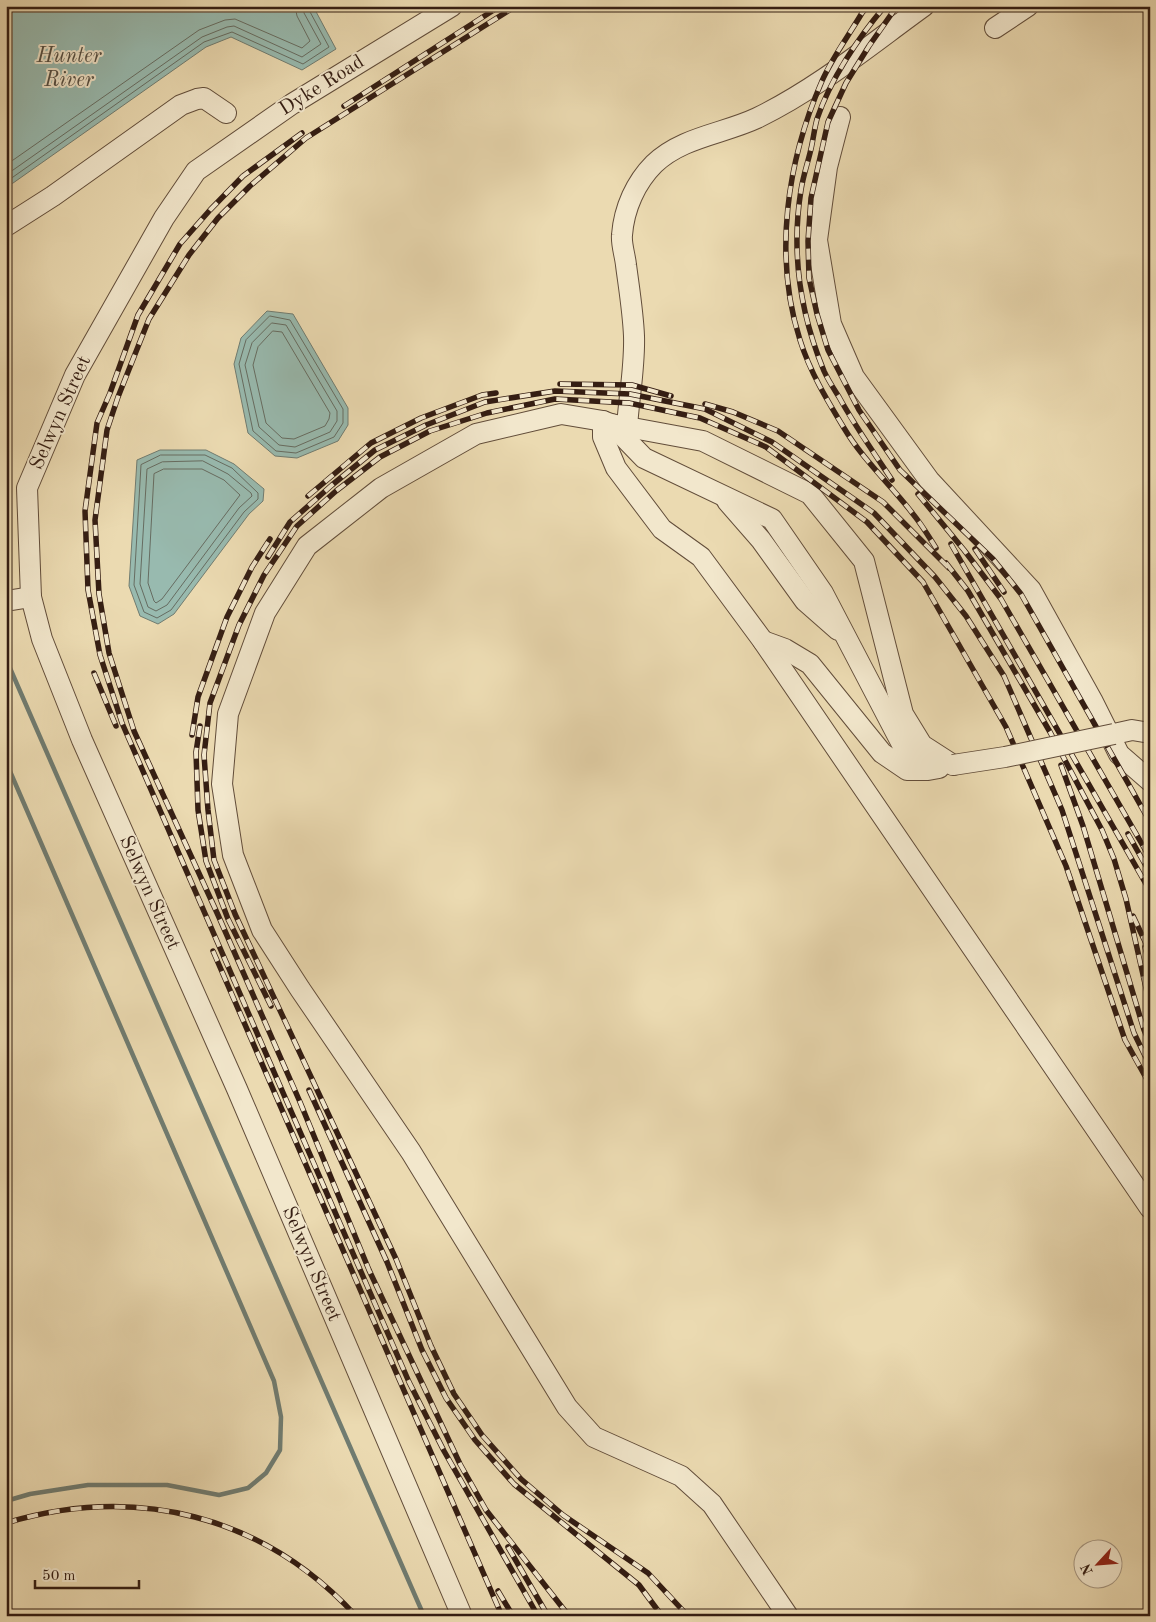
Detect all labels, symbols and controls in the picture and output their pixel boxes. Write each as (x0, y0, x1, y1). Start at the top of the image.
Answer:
water label: Hunter River (35, 46, 103, 91)
street label: Dyke Road (276, 52, 368, 120)
street label: Selwyn Street (27, 353, 95, 473)
street label: Selwyn Street (115, 833, 183, 953)
street label: Selwyn Street (278, 1204, 344, 1324)
north arrow (1074, 1540, 1124, 1590)
scale bar (35, 1557, 139, 1589)
text: N (1078, 1561, 1096, 1577)
text: 50 m (42, 1569, 76, 1584)

